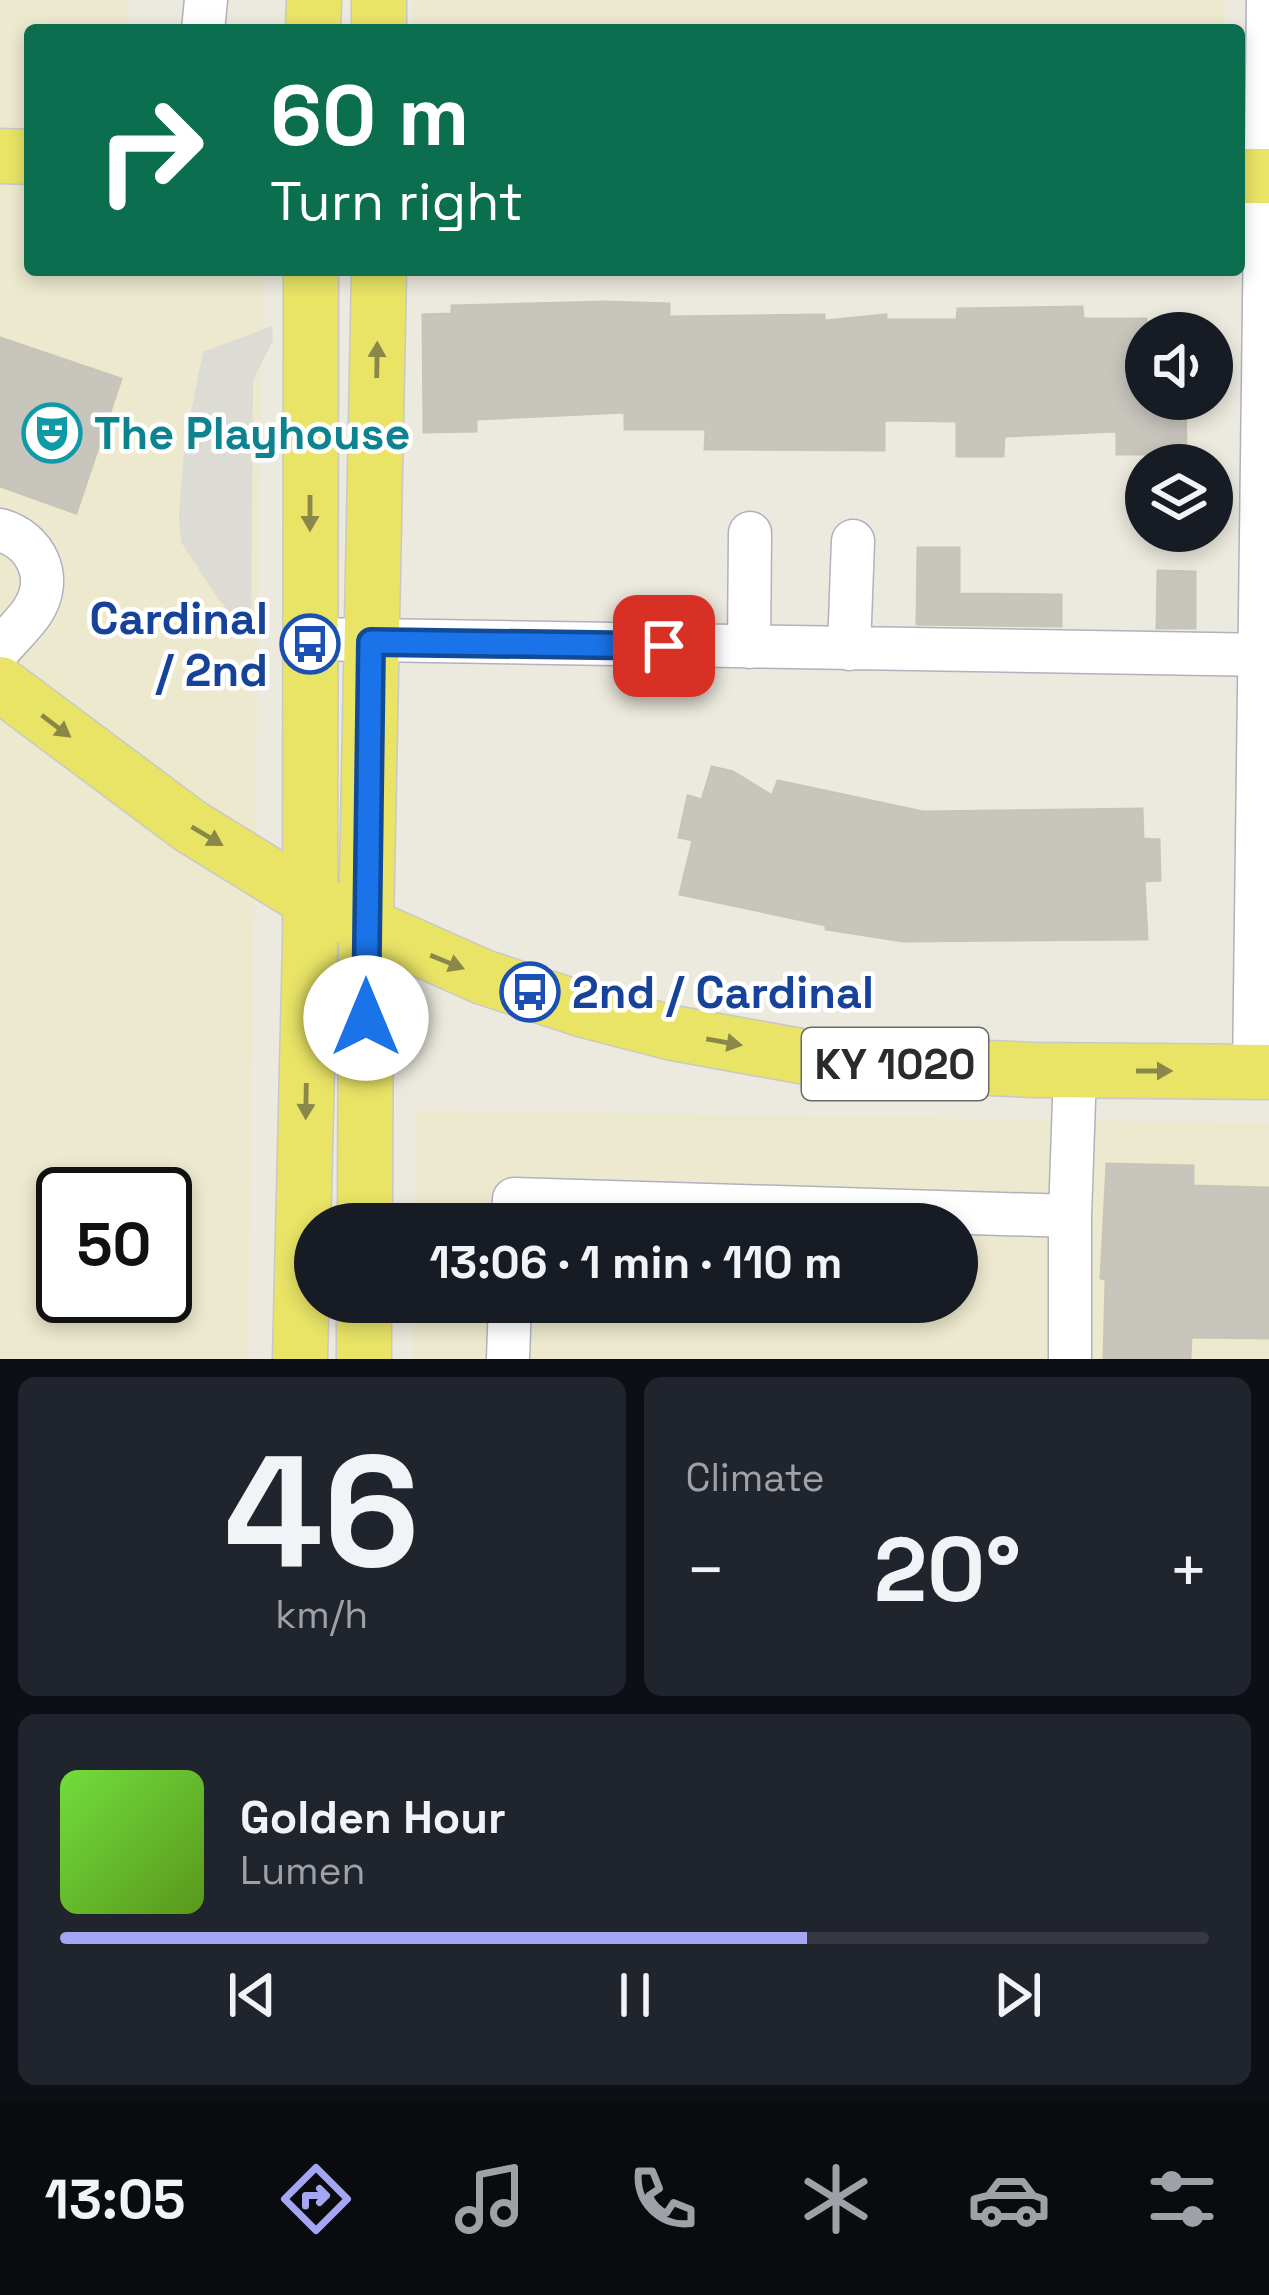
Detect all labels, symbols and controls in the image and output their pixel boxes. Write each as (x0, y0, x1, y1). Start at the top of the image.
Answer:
text: 60 m (270, 62, 469, 170)
icon: right (72, 72, 228, 228)
text: Turn right (270, 167, 523, 236)
map controls (1125, 312, 1233, 552)
button: sound (1125, 312, 1233, 420)
one-way arrow (367, 340, 387, 378)
theatre icon: The Playhouse (21, 402, 83, 464)
place label: The Playhouse (94, 405, 410, 462)
button: layers (1125, 444, 1233, 552)
one-way arrow (300, 495, 320, 533)
place label: Cardinal / 2nd (90, 590, 268, 699)
pin (613, 595, 715, 697)
bus stop icon: Cardinal / 2nd (279, 613, 341, 675)
icon: arrive (631, 613, 697, 679)
one-way arrow (40, 713, 72, 737)
one-way arrow (190, 825, 224, 846)
one-way arrow (429, 953, 465, 972)
position arrow (303, 955, 429, 1081)
bus stop icon: 2nd / Cardinal (499, 961, 561, 1023)
place label: 2nd / Cardinal (572, 964, 874, 1021)
road number: KY 1020 (802, 1028, 988, 1100)
one-way arrow (706, 1033, 743, 1052)
one-way arrow (1136, 1061, 1174, 1081)
one-way arrow (297, 1083, 316, 1121)
speed limit sign: 50 (36, 1167, 192, 1323)
text: 13:06 · 1 min · 110 m (429, 1234, 843, 1291)
text: 46 (224, 1412, 420, 1612)
text: Climate (686, 1453, 825, 1502)
text: 20° (874, 1512, 1021, 1627)
text: − (686, 1528, 726, 1612)
text: + (1168, 1528, 1209, 1612)
text: km/h (275, 1590, 368, 1639)
text: Golden Hour (240, 1789, 506, 1846)
text: Lumen (240, 1846, 366, 1895)
icon: previous (219, 1962, 285, 2028)
icon: pause (602, 1962, 668, 2028)
icon: next (985, 1962, 1051, 2028)
icon: directions (274, 2157, 358, 2241)
icon: music (448, 2157, 532, 2241)
icon: phone (621, 2157, 705, 2241)
icon: climate (794, 2157, 878, 2241)
icon: car (967, 2157, 1051, 2241)
icon: filters (1140, 2157, 1224, 2241)
text: 13:05 (45, 2165, 185, 2234)

